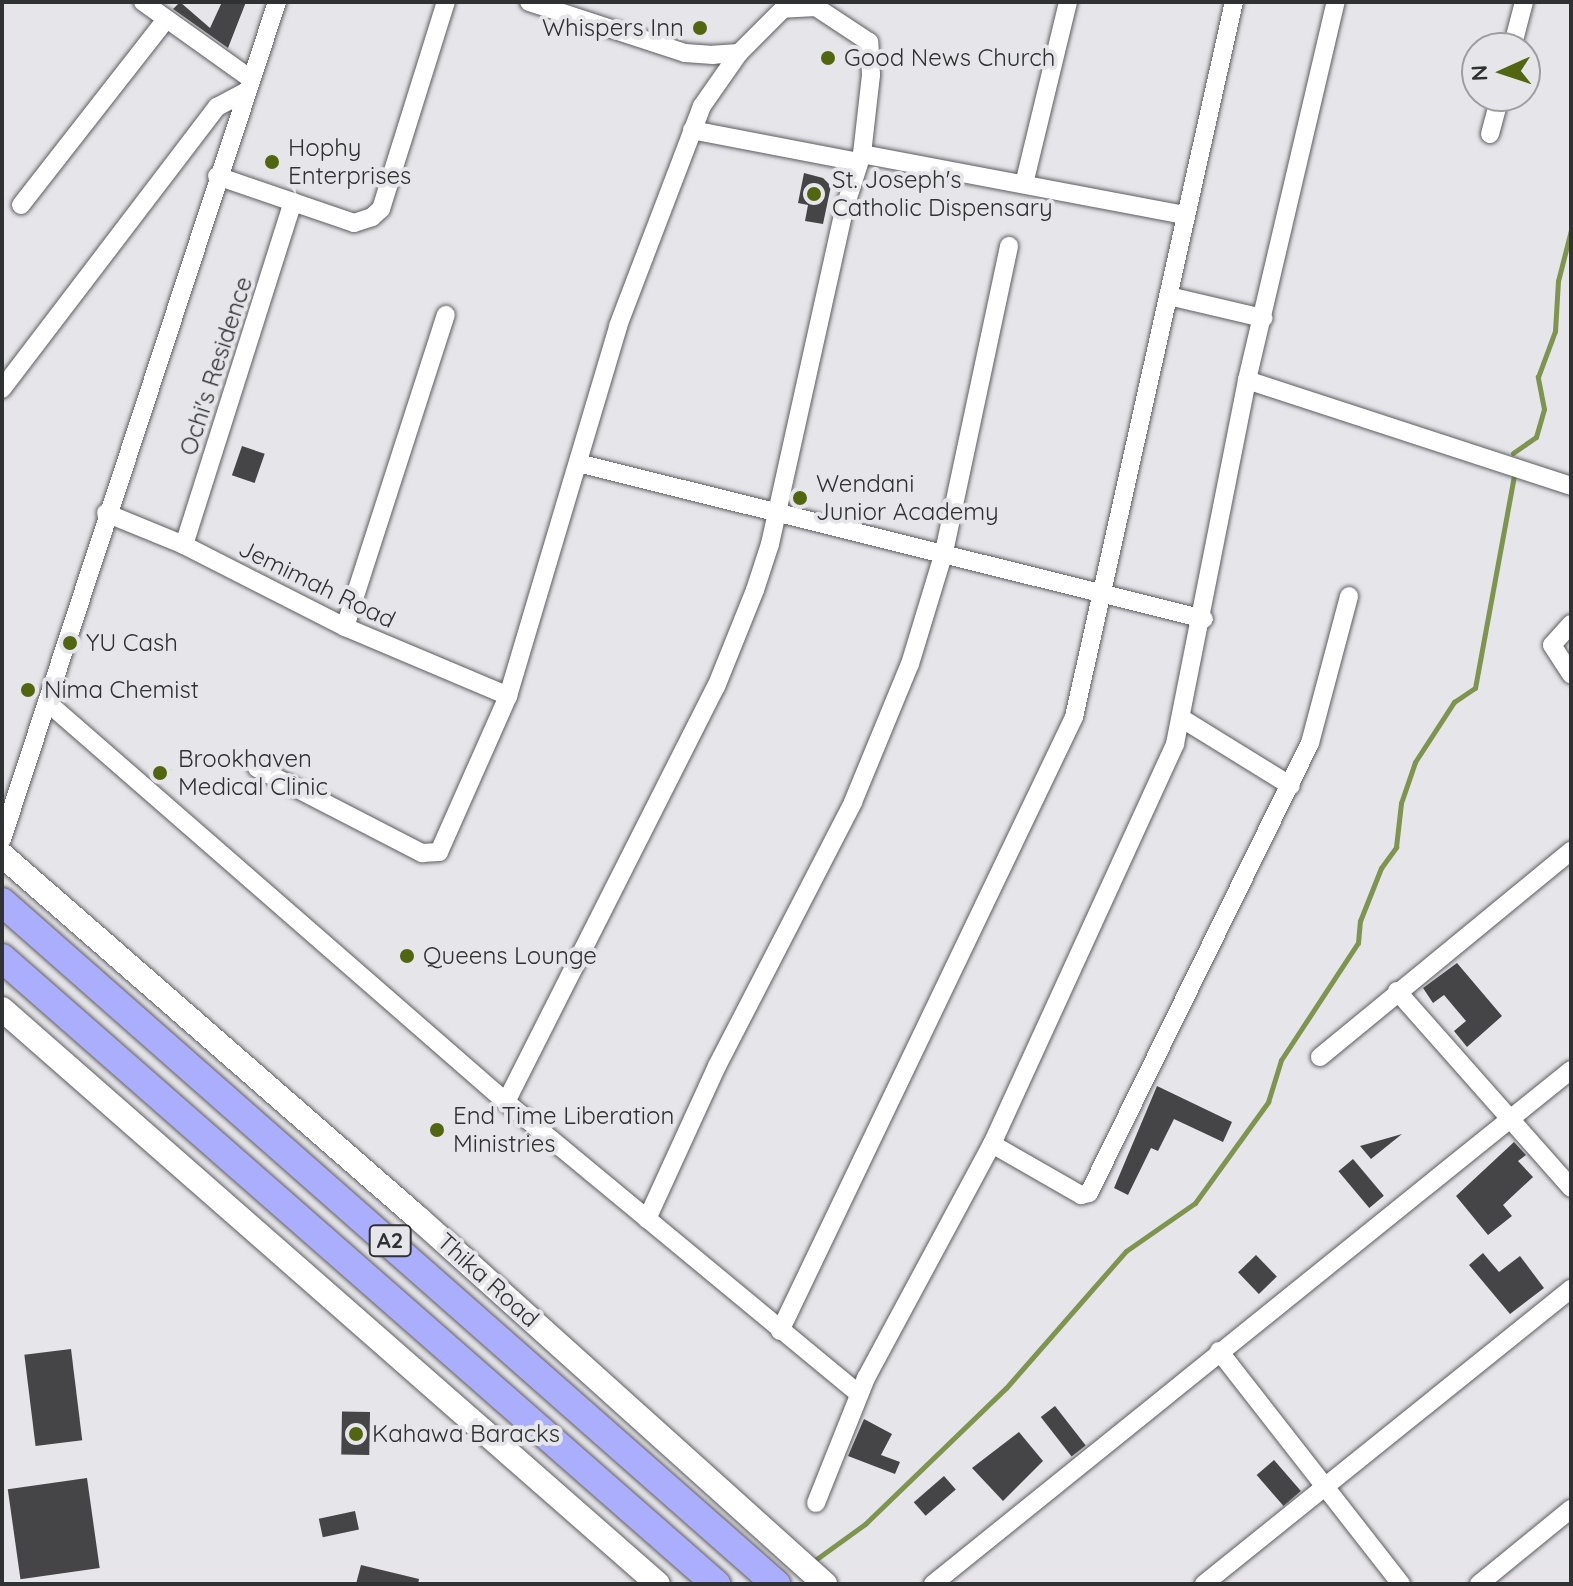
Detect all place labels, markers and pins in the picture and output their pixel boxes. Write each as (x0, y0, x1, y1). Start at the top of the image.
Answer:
place label: Whispers Inn (542, 14, 684, 42)
marker: Whispers Inn (691, 19, 709, 37)
place label: Good News Church (844, 44, 1055, 72)
marker: Good News Church (819, 49, 837, 67)
place label: Hophy Enterprises (288, 134, 411, 190)
marker: Hophy Enterprises (263, 153, 281, 171)
place label: St. Joseph's Catholic Dispensary (832, 166, 1053, 222)
marker: St. Joseph's Catholic Dispensary (803, 183, 825, 205)
place label: Wendani Junior Academy (816, 470, 999, 526)
marker: Wendani Junior Academy (791, 489, 809, 507)
place label: YU Cash (86, 629, 178, 657)
marker: YU Cash (61, 634, 79, 652)
place label: Nima Chemist (44, 676, 199, 704)
marker: Nima Chemist (19, 681, 37, 699)
place label: Brookhaven Medical Clinic (178, 745, 328, 801)
marker: Brookhaven Medical Clinic (149, 762, 171, 784)
place label: Queens Lounge (423, 942, 597, 970)
marker: Queens Lounge (398, 947, 416, 965)
place label: End Time Liberation Ministries (453, 1102, 674, 1158)
marker: End Time Liberation Ministries (428, 1121, 446, 1139)
place label: Kahawa Baracks (372, 1420, 560, 1448)
marker: Kahawa Baracks (347, 1425, 365, 1443)

